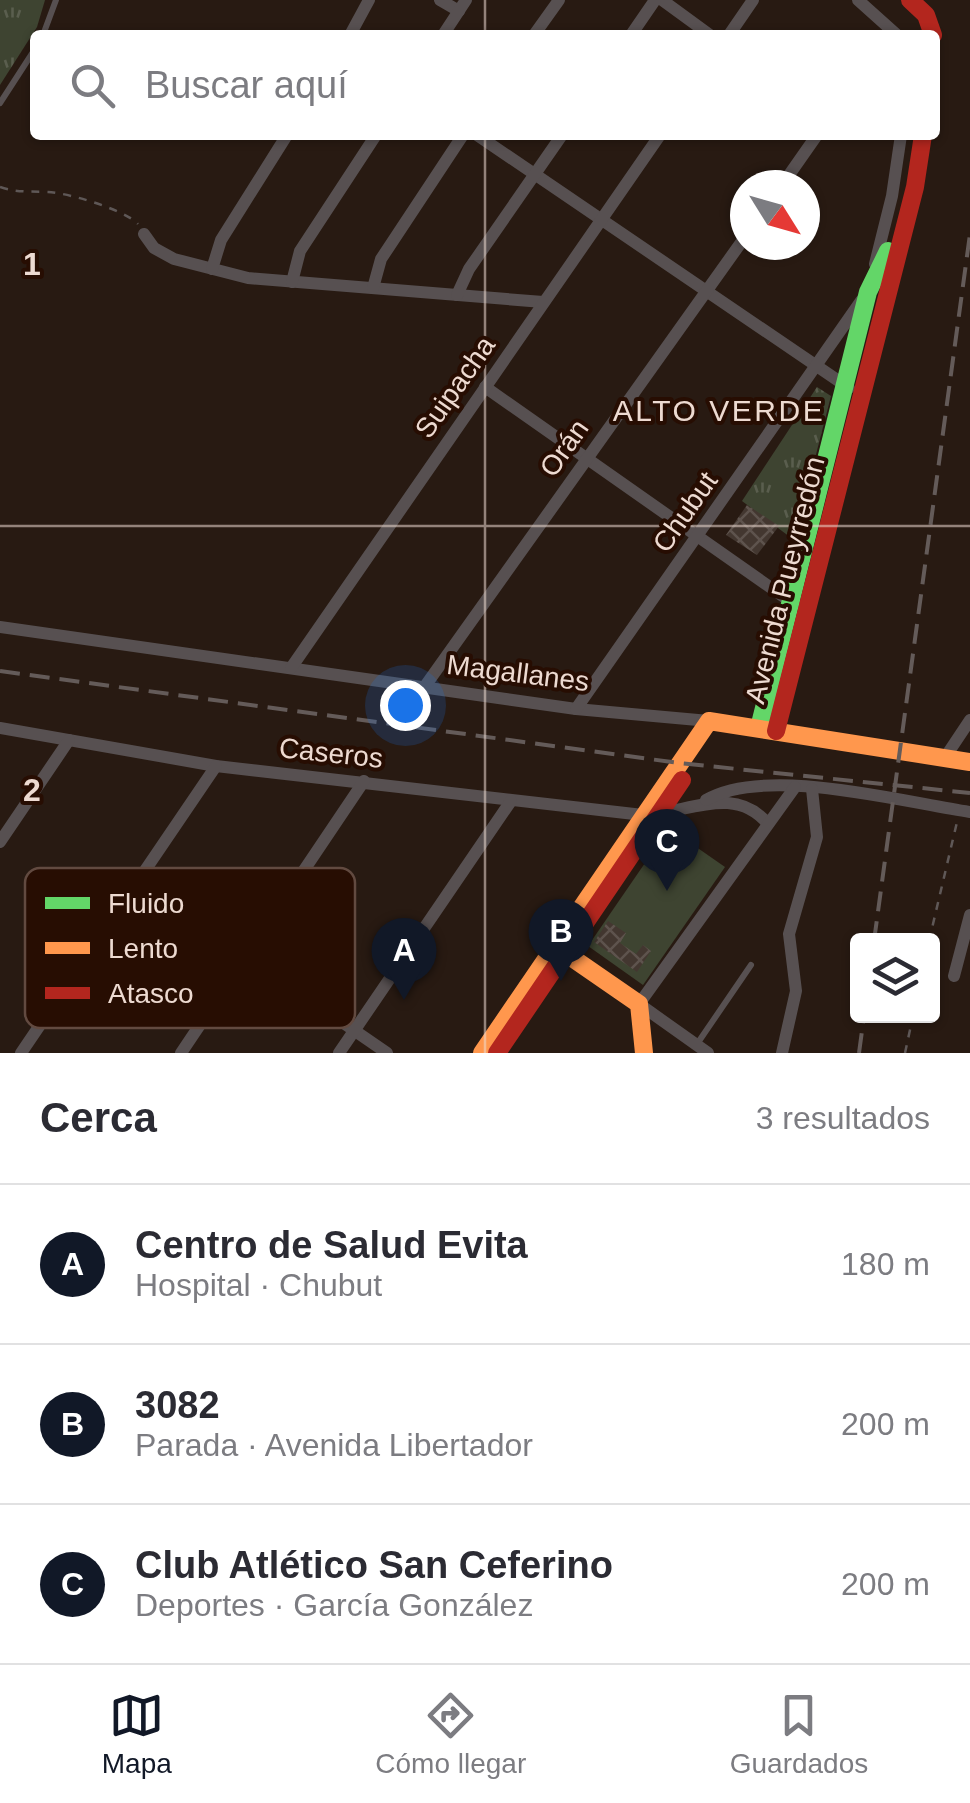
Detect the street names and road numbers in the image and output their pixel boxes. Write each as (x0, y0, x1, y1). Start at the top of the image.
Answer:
street label: Suipacha (409, 330, 501, 444)
street label: Orán (533, 414, 595, 482)
street label: Avenida Pueyrredón (739, 453, 831, 707)
street label: Chubut (646, 466, 724, 558)
street label: Magallanes (445, 649, 591, 697)
street label: Caseros (278, 732, 384, 774)

